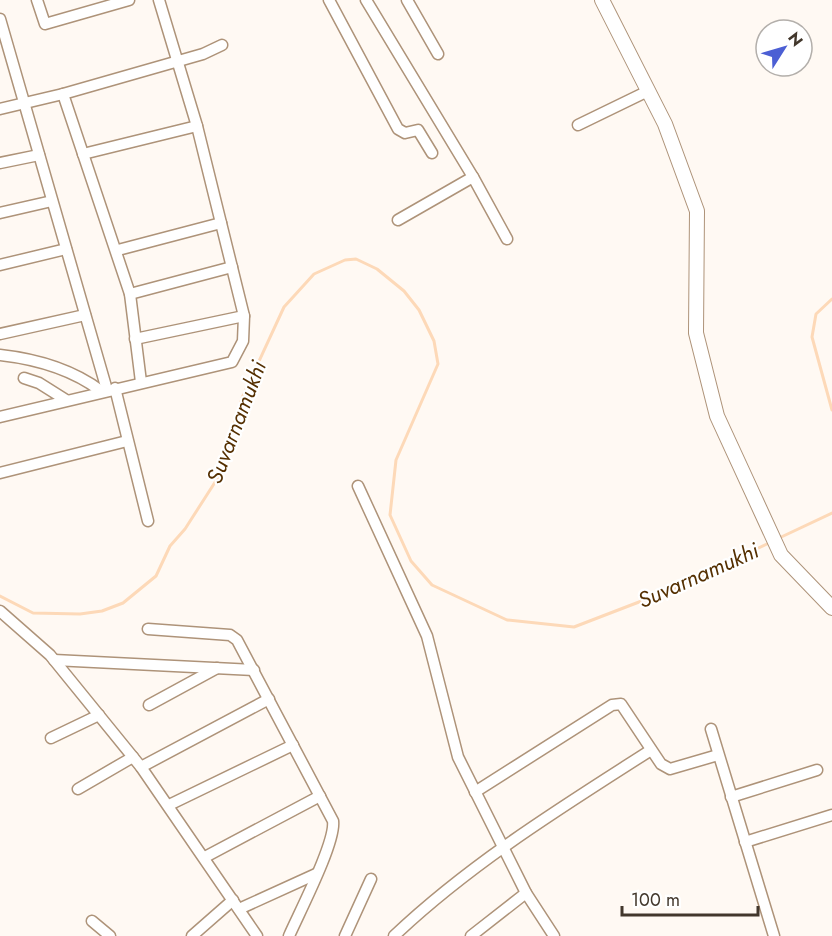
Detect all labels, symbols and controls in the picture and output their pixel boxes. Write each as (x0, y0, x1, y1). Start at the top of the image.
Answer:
north arrow (754, 18, 814, 78)
text: N (783, 27, 809, 51)
water label: Suvarnamukhi (198, 356, 274, 488)
water label: Suvarnamukhi (633, 534, 764, 616)
scale bar (622, 879, 758, 917)
text: 100 m (631, 887, 680, 913)

